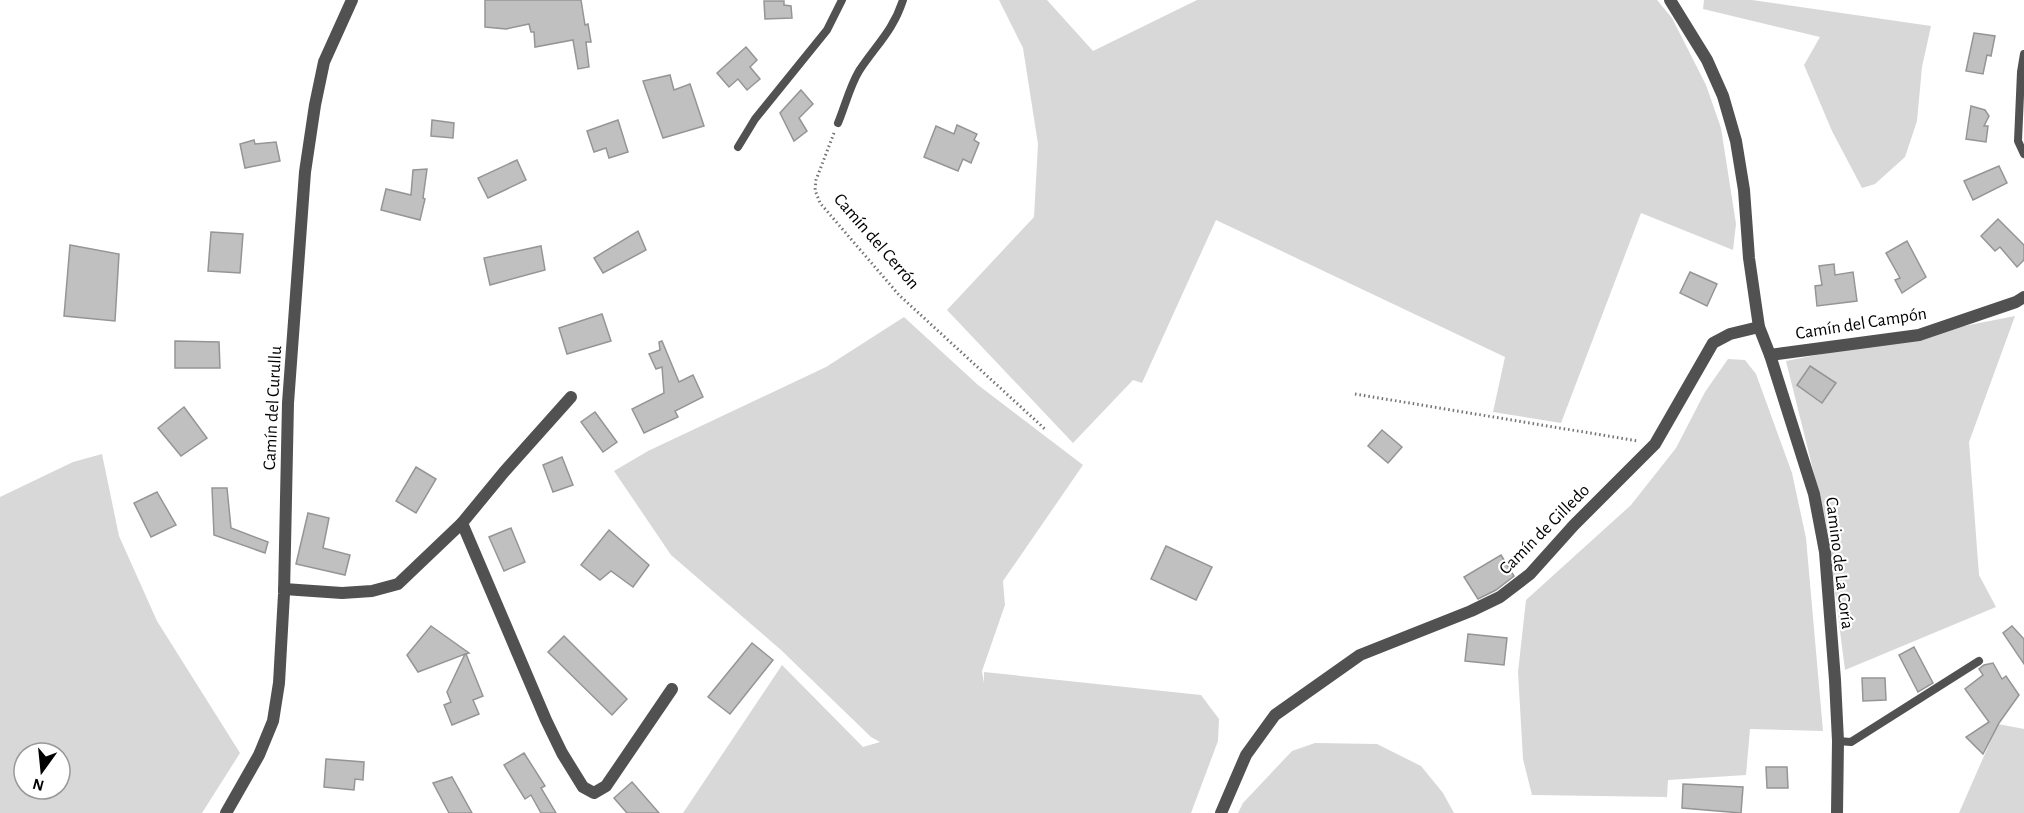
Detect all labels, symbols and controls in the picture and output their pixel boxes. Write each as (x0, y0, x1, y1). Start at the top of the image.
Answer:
street label: Camín del Cerrón (830, 190, 923, 293)
street label: Camín del Campón (1794, 305, 1928, 343)
street label: Camín del Curullu (261, 345, 285, 471)
street label: Camín de Gilledo (1496, 481, 1593, 578)
street label: Camino de La Coría (1822, 496, 1856, 630)
north arrow (12, 741, 72, 801)
text: N (31, 775, 46, 794)

